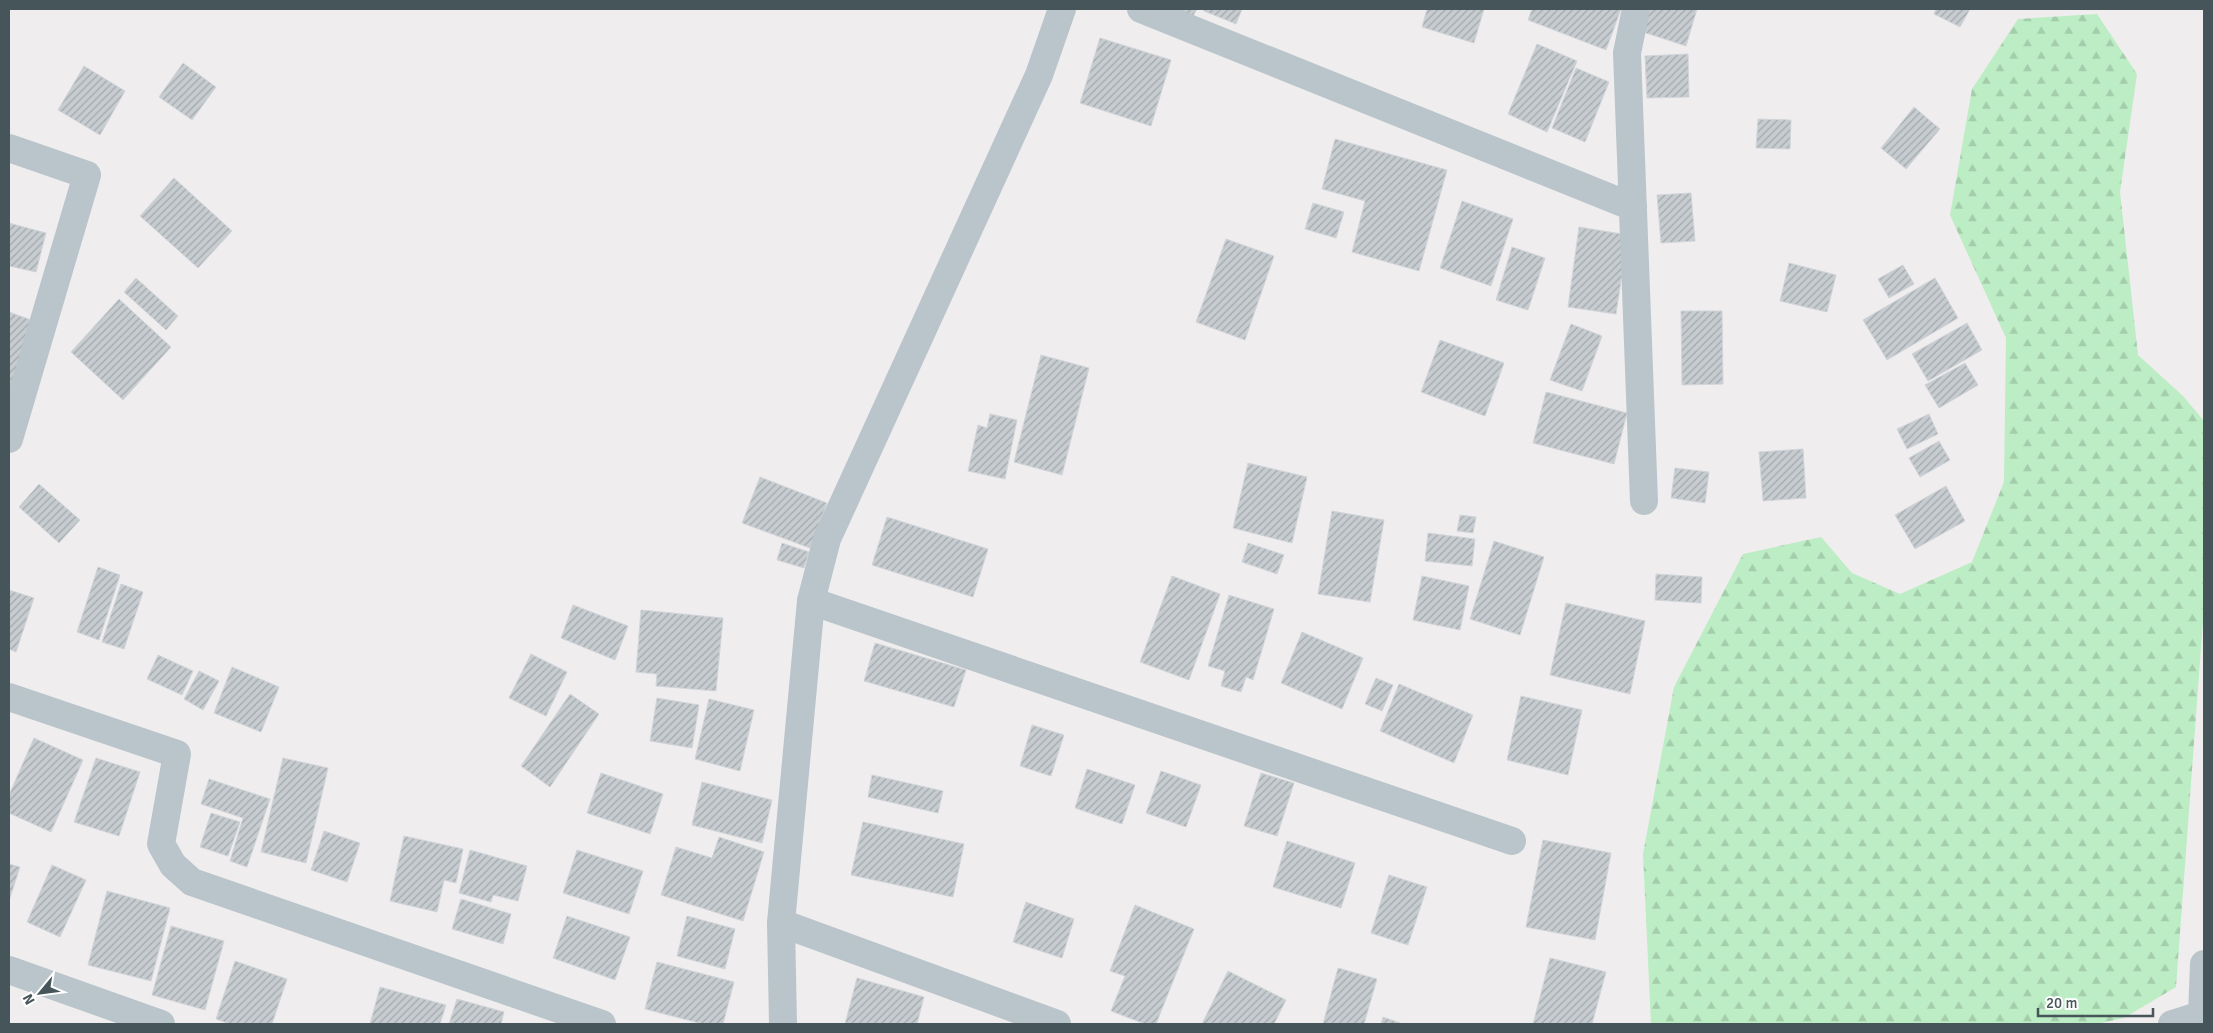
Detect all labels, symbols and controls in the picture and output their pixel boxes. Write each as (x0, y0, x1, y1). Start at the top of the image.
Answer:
north arrow (15, 968, 65, 1018)
scale bar (2038, 986, 2153, 1018)
text: N (19, 991, 39, 1007)
text: 20 m (2046, 994, 2077, 1012)

